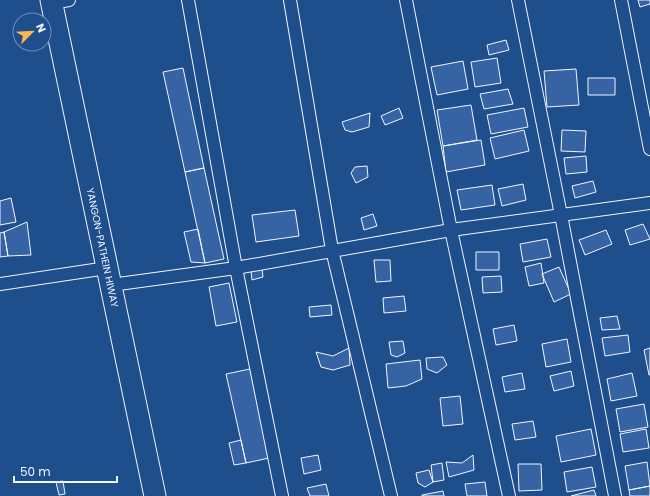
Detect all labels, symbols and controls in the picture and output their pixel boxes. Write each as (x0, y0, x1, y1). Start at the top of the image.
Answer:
north arrow (12, 12, 52, 52)
text: N (32, 21, 50, 35)
street label: YANGON-PATHEIN HIWAY (83, 186, 123, 309)
scale bar (14, 458, 117, 484)
text: 50 m (20, 463, 51, 480)

